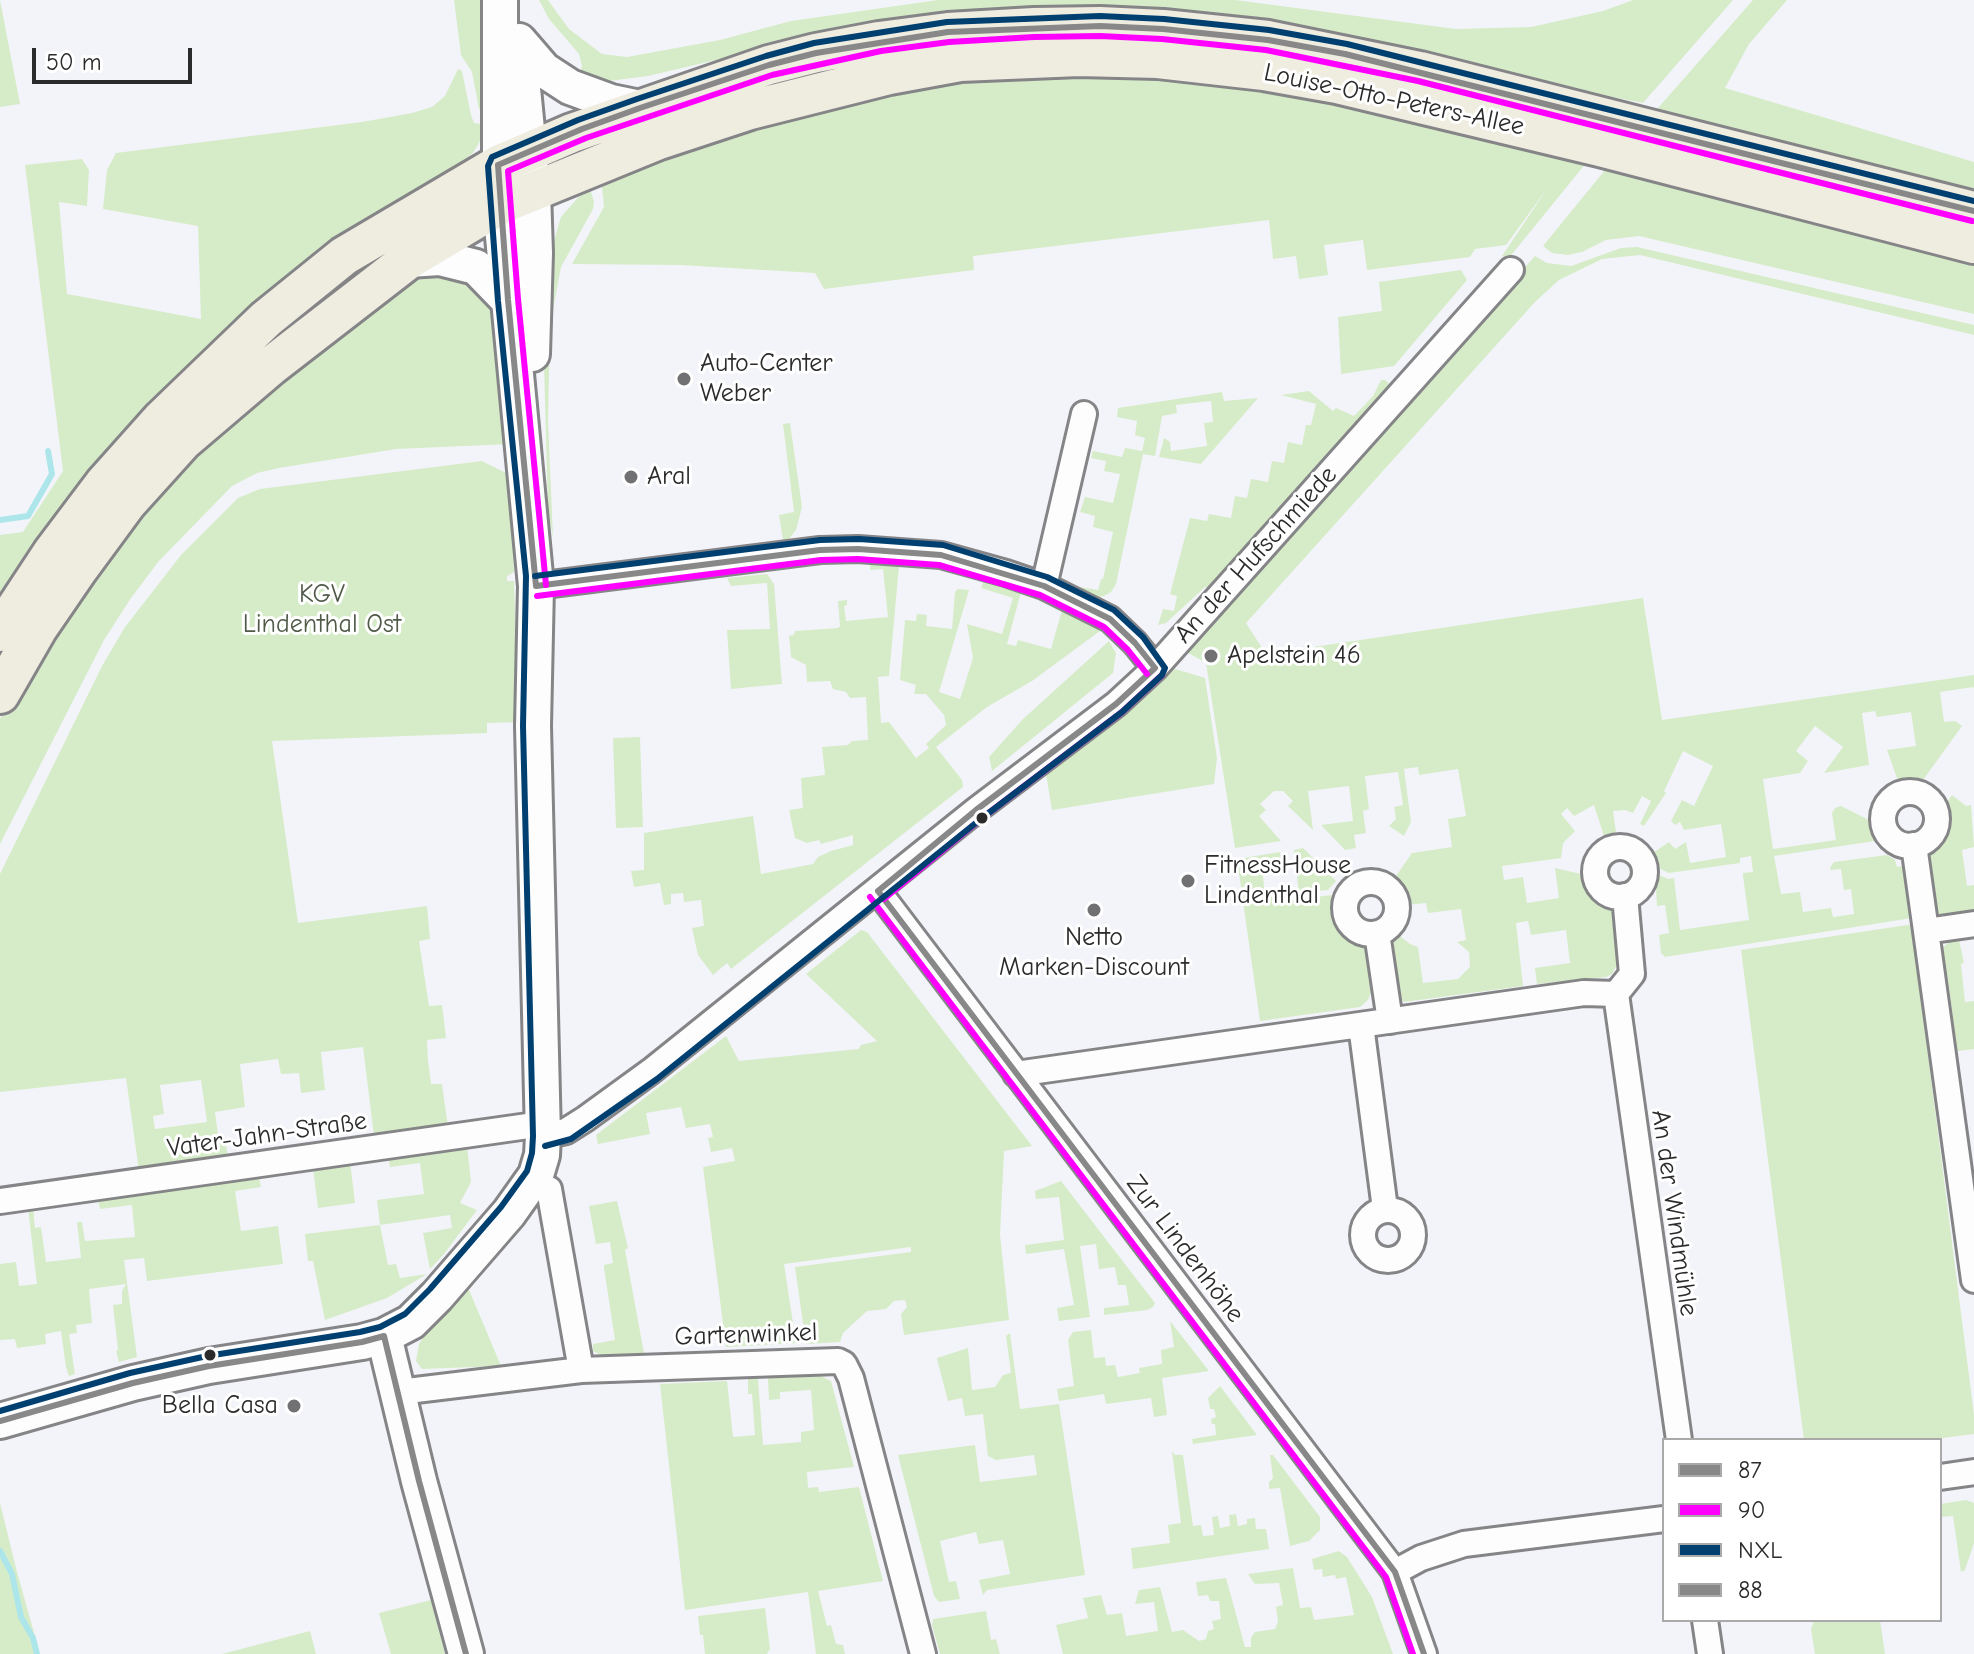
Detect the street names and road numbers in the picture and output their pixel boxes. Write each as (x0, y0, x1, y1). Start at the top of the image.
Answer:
street label: Louise-Otto-Peters-Allee (1261, 57, 1527, 143)
street label: An der Hufschmiede (1168, 460, 1344, 650)
street label: Vater-Jahn-Straße (165, 1106, 369, 1164)
street label: An der Windmühle (1644, 1108, 1704, 1318)
street label: Zur Lindenhöhe (1119, 1169, 1251, 1329)
street label: Gartenwinkel (674, 1317, 818, 1353)

